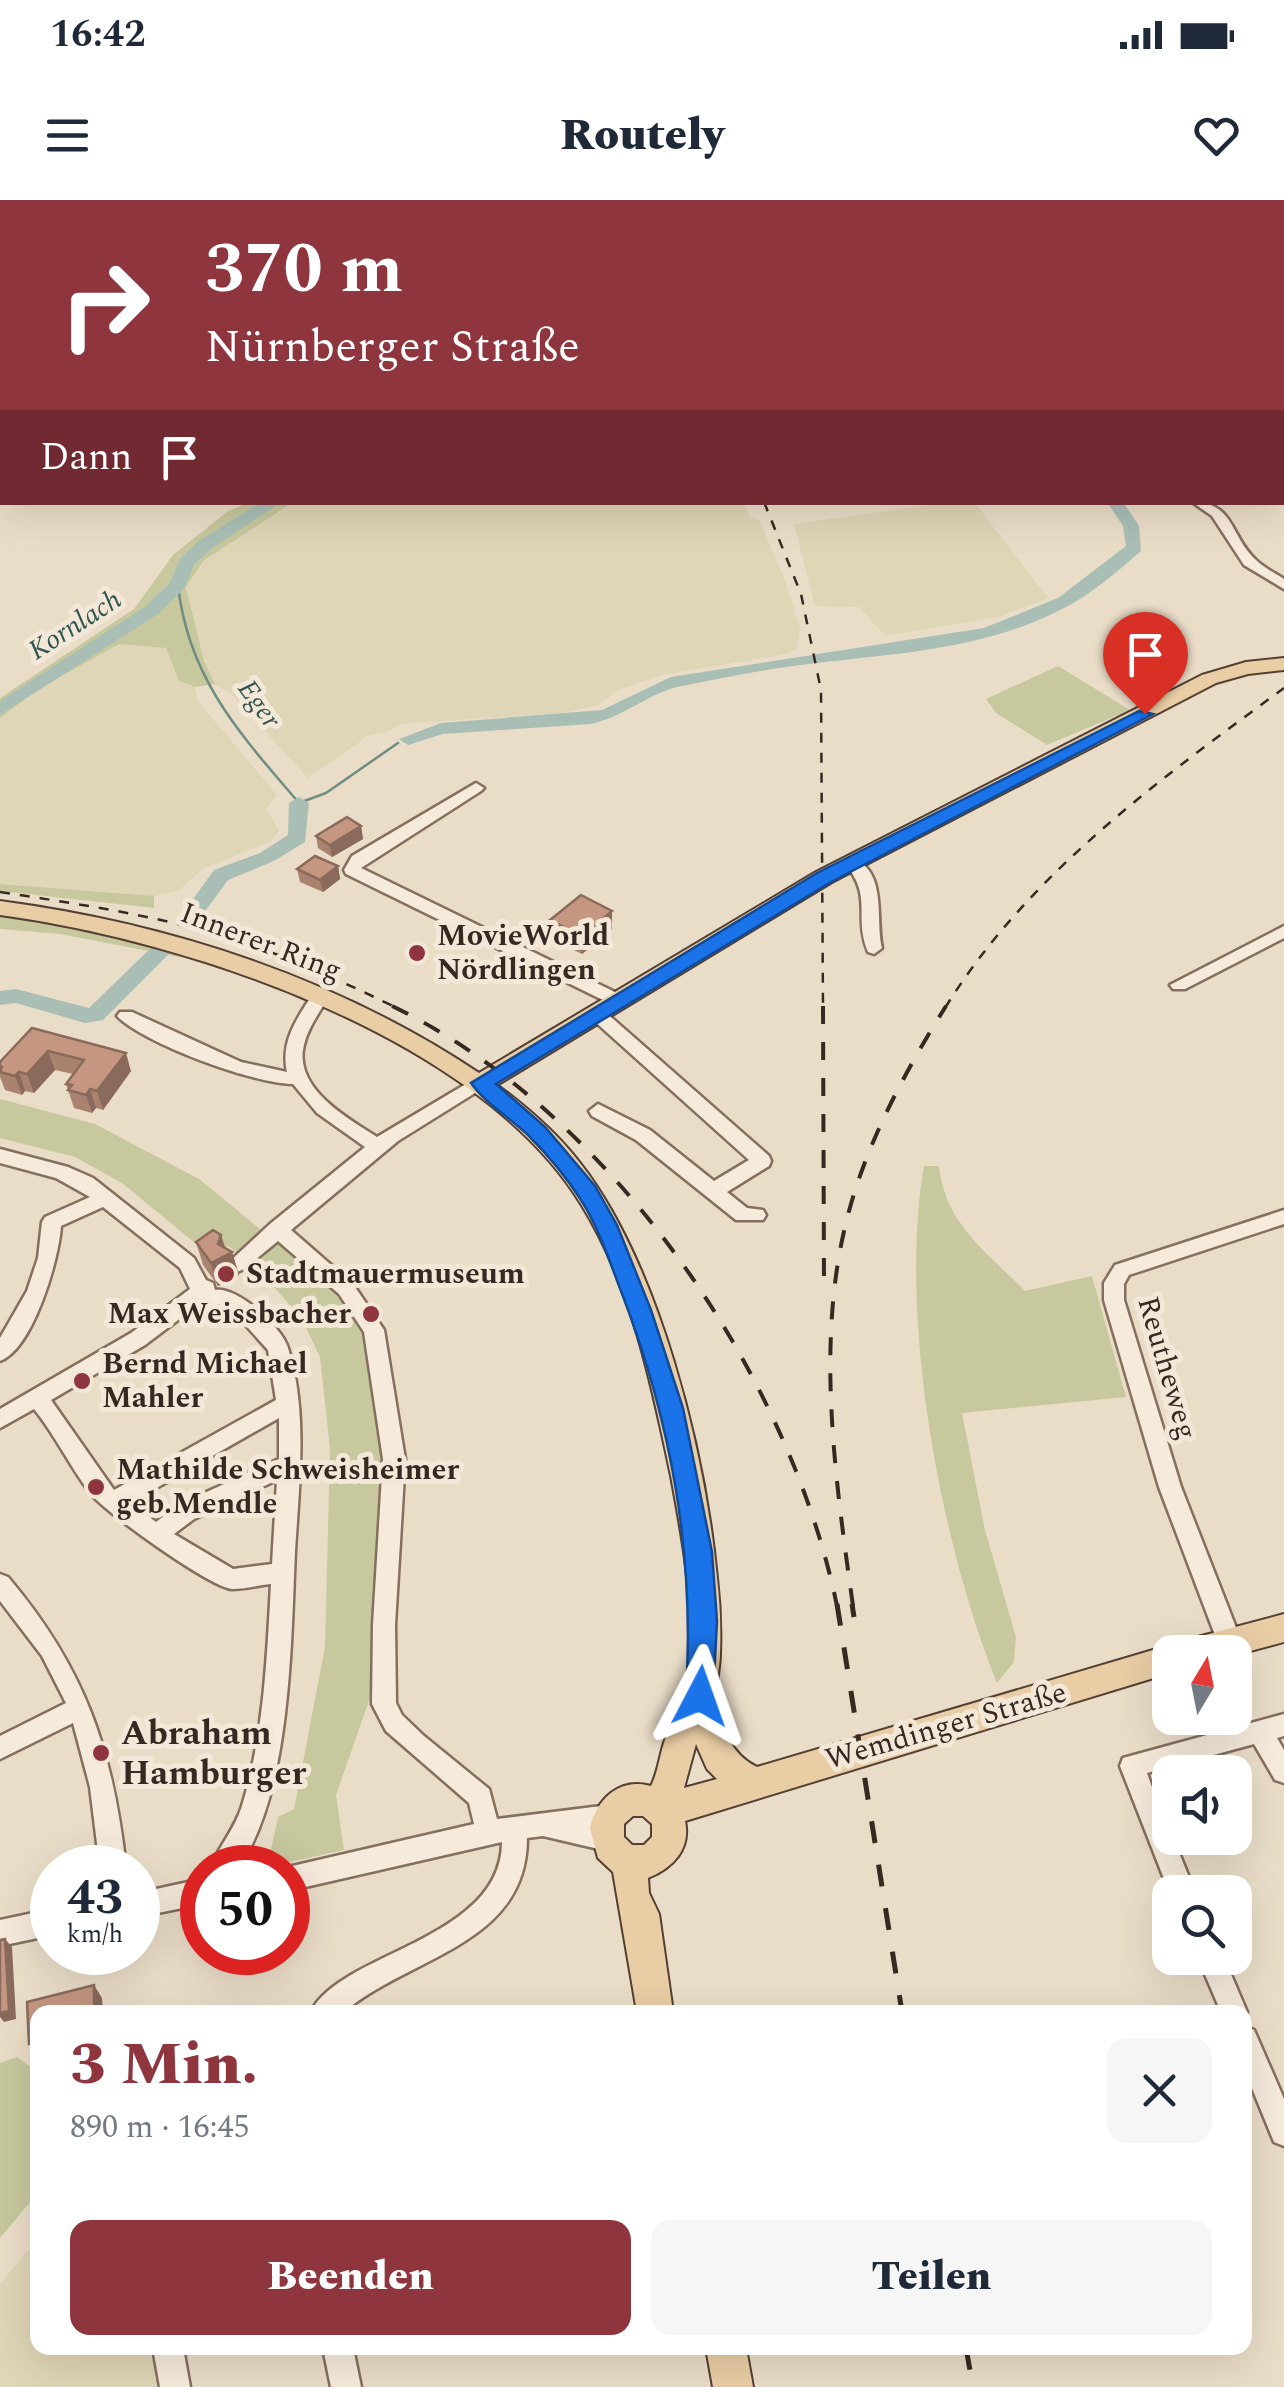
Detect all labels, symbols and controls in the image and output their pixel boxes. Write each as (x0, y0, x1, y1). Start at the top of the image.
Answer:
text: 16:42 (50, 6, 145, 64)
text: Routely (560, 101, 724, 170)
icon: menu (40, 108, 95, 163)
icon: heart (1189, 108, 1244, 163)
text: 370 m (205, 217, 403, 323)
icon: right (40, 240, 170, 370)
text: Nürnberger Straße (205, 313, 580, 382)
text: Dann (40, 429, 132, 487)
icon: arrive (152, 430, 207, 485)
water label: Kornlach (20, 579, 130, 671)
pin (1103, 612, 1188, 715)
icon: arrive (1118, 627, 1173, 682)
water label: Eger (226, 670, 292, 738)
street label: Innerer Ring (173, 890, 349, 994)
place label: MovieWorld Nördlingen (437, 913, 609, 993)
marker: MovieWorld Nördlingen (406, 942, 428, 964)
place label: Stadtmauermuseum (246, 1251, 525, 1297)
marker: Stadtmauermuseum (215, 1263, 237, 1285)
place label: Max Weissbacher (108, 1291, 351, 1337)
street label: Reutheweg (1125, 1291, 1209, 1445)
marker: Max Weissbacher (360, 1303, 382, 1325)
place label: Bernd Michael Mahler (102, 1341, 308, 1421)
marker: Bernd Michael Mahler (71, 1370, 93, 1392)
place label: Mathilde Schweisheimer geb.Mendle (116, 1447, 459, 1527)
marker: Mathilde Schweisheimer geb.Mendle (85, 1476, 107, 1498)
north arrow (1152, 1635, 1252, 1735)
map controls (1152, 1635, 1252, 1975)
position arrow (648, 1644, 752, 1748)
street label: Wemdinger Straße (820, 1670, 1072, 1782)
place label: Abraham Hamburger (121, 1707, 307, 1800)
marker: Abraham Hamburger (90, 1742, 112, 1764)
button: sound (1152, 1755, 1252, 1855)
speed limit sign: 50 (180, 1845, 310, 1975)
text: 43 (67, 1860, 123, 1936)
button: search (1152, 1875, 1252, 1975)
text: km/h (67, 1916, 123, 1954)
text: 3 Min. (70, 2019, 258, 2111)
button: close (1107, 2038, 1212, 2143)
text: 890 m · 16:45 (70, 2103, 250, 2152)
button: Beenden (70, 2220, 631, 2335)
button: Teilen (651, 2220, 1212, 2335)

